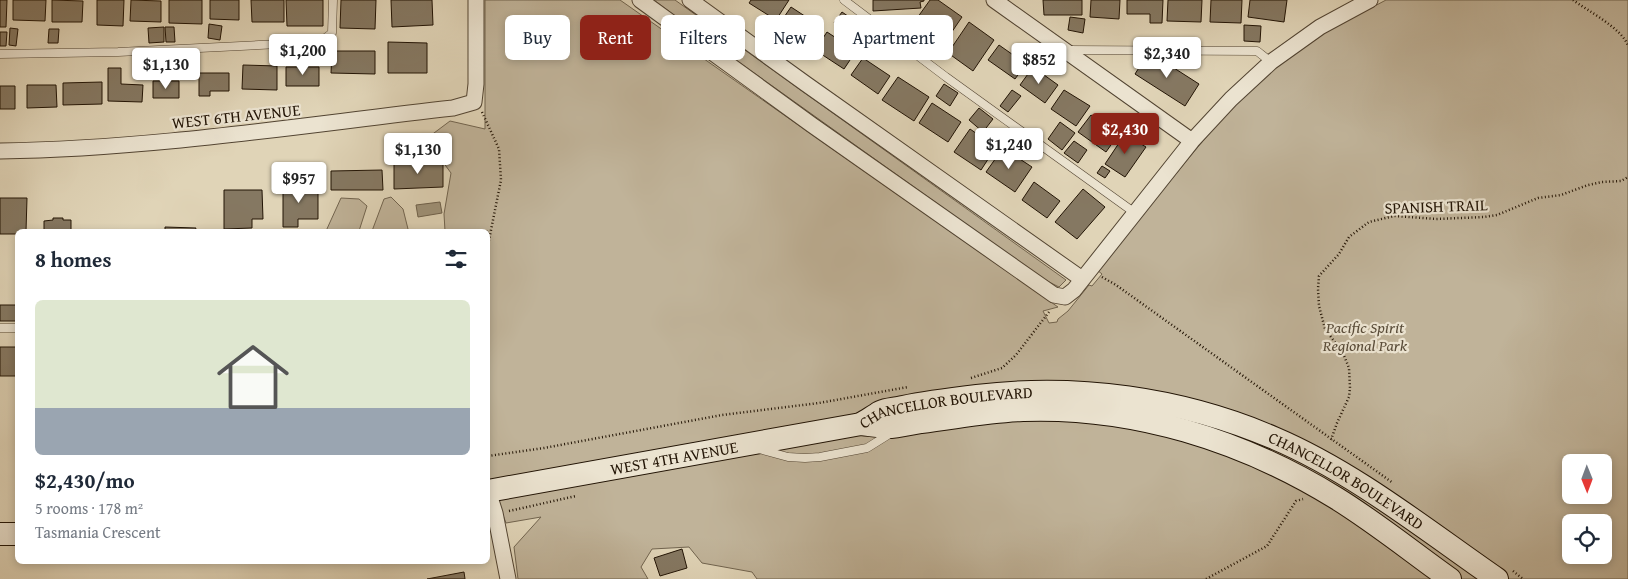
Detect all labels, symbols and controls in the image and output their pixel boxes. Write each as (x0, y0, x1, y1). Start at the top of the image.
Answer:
chip: Buy (505, 15, 570, 60)
chip: Rent (580, 15, 651, 60)
chip: Filters (661, 15, 745, 60)
chip: New (755, 15, 824, 60)
chip: Apartment (834, 15, 953, 60)
pin: $1,200 (262, 34, 344, 76)
pin: $2,340 (1126, 36, 1208, 79)
text: $1,200 (280, 38, 326, 62)
text: $2,340 (1144, 41, 1190, 65)
pin: $852 (1009, 42, 1069, 85)
text: $852 (1022, 47, 1056, 71)
pin: $1,130 (125, 48, 207, 90)
text: $1,130 (143, 52, 189, 76)
street label: WEST 6TH AVENUE (171, 97, 301, 135)
pin: $2,430 (1084, 112, 1166, 155)
text: $2,430 (1102, 117, 1148, 141)
pin: $1,240 (968, 128, 1050, 170)
pin: $1,130 (377, 132, 459, 175)
text: $1,240 (986, 132, 1032, 156)
text: $1,130 (395, 137, 441, 161)
pin: $957 (269, 162, 329, 204)
text: $957 (282, 166, 316, 190)
street label: SPANISH TRAIL (1384, 192, 1488, 220)
text: 8 homes (35, 244, 111, 275)
icon: filters (442, 245, 470, 273)
park label: Pacific Spirit Regional Park (1322, 315, 1408, 357)
icon: home (208, 332, 298, 422)
street label: CHANCELLOR BOULEVARD (854, 380, 1033, 434)
street label: CHANCELLOR BOULEVARD (1265, 425, 1429, 536)
street label: WEST 4TH AVENUE (608, 434, 740, 481)
north arrow (1562, 454, 1612, 504)
map controls (1562, 454, 1612, 564)
text: $2,430/mo (35, 465, 135, 496)
text: 5 rooms · 178 m² (35, 496, 143, 520)
button: locate (1562, 514, 1612, 564)
text: Tasmania Crescent (35, 520, 161, 544)

